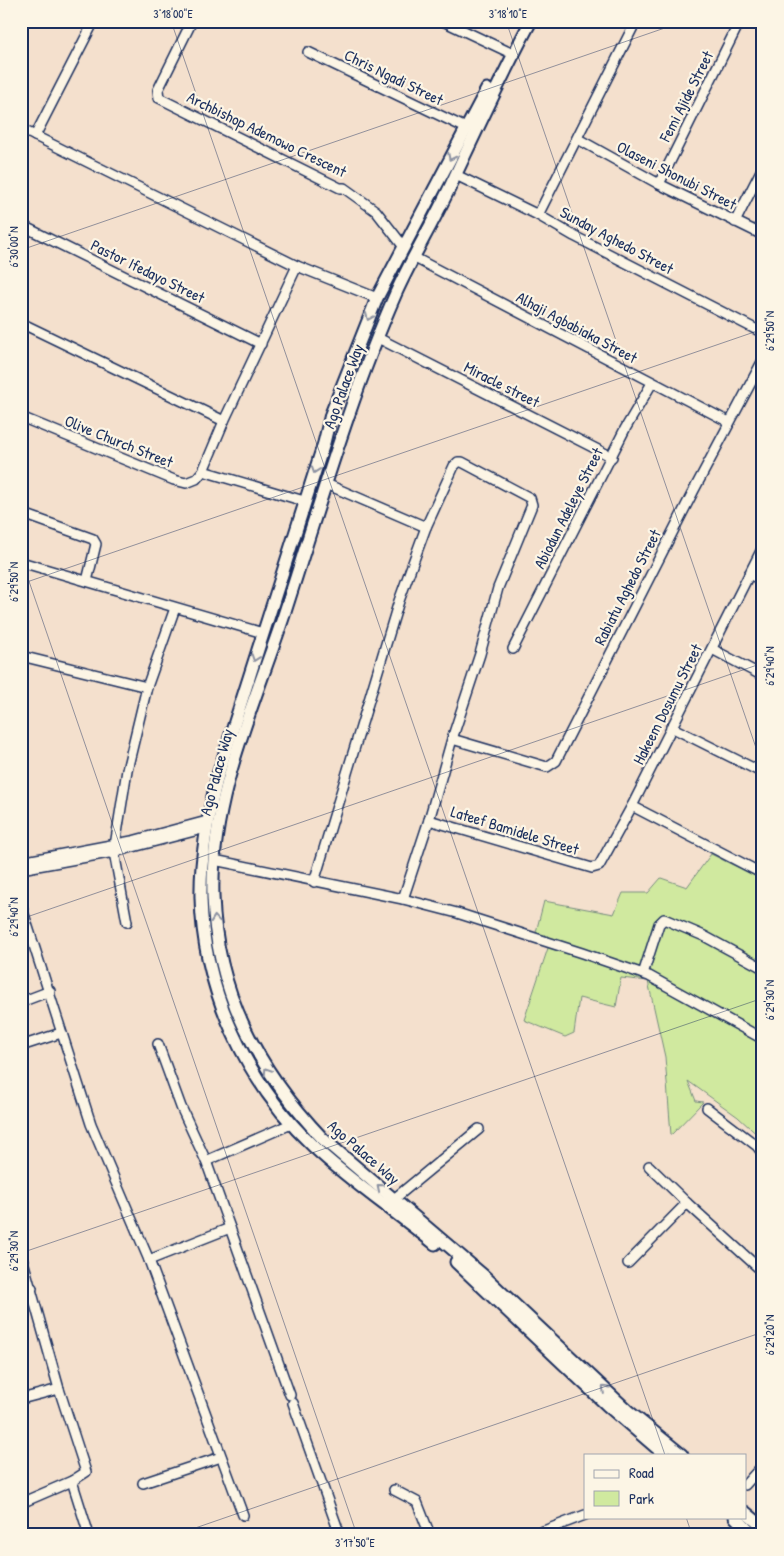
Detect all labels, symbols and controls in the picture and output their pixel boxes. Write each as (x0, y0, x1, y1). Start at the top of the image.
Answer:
text: 3°18'00"E (153, 5, 193, 22)
text: 3°18'10"E (489, 5, 528, 22)
street label: Chris Ngadi Street (341, 43, 448, 111)
street label: Femi Ajide Street (653, 46, 719, 146)
street label: Archbishop Ademowo Crescent (184, 86, 351, 182)
street label: Olaseni Shonubi Street (613, 135, 741, 215)
one-way arrow (447, 152, 457, 161)
street label: Sunday Aghedo Street (556, 201, 678, 279)
text: 6°30'00"N (5, 226, 22, 268)
street label: Pastor Ifedayo Street (87, 234, 209, 308)
street label: Alhaji Agbabiaka Street (513, 286, 642, 368)
text: 6°29'50"N (761, 311, 778, 351)
one-way arrow (365, 312, 375, 321)
street label: Ago Palace Way (317, 340, 369, 431)
street label: Miracle street (460, 356, 544, 413)
street label: Olive Church Street (62, 409, 177, 473)
street label: Abiodun Adeleye Street (528, 443, 608, 572)
one-way arrow (311, 465, 321, 474)
street label: Rabiatu Aghedo Street (588, 525, 666, 649)
text: 6°29'50"N (5, 562, 22, 602)
street label: Hakeem Dosumu Street (627, 640, 707, 768)
text: 6°29'40"N (761, 646, 778, 686)
one-way arrow (251, 654, 261, 662)
street label: Ago Palace Way (194, 726, 238, 818)
street label: Lateef Bamidele Street (448, 800, 582, 860)
text: 6°29'40"N (5, 897, 22, 937)
one-way arrow (210, 915, 221, 923)
text: 6°29'30"N (761, 980, 778, 1020)
one-way arrow (264, 1068, 274, 1077)
street label: Ago Palace Way (323, 1115, 405, 1190)
one-way arrow (377, 1185, 386, 1193)
text: 6°29'30"N (5, 1231, 22, 1271)
text: 6°29'20"N (761, 1315, 778, 1355)
one-way arrow (601, 1386, 610, 1395)
legend (584, 1454, 746, 1518)
text: Road (629, 1462, 654, 1483)
text: Park (629, 1488, 654, 1509)
text: 3°17'50"E (335, 1534, 376, 1551)

